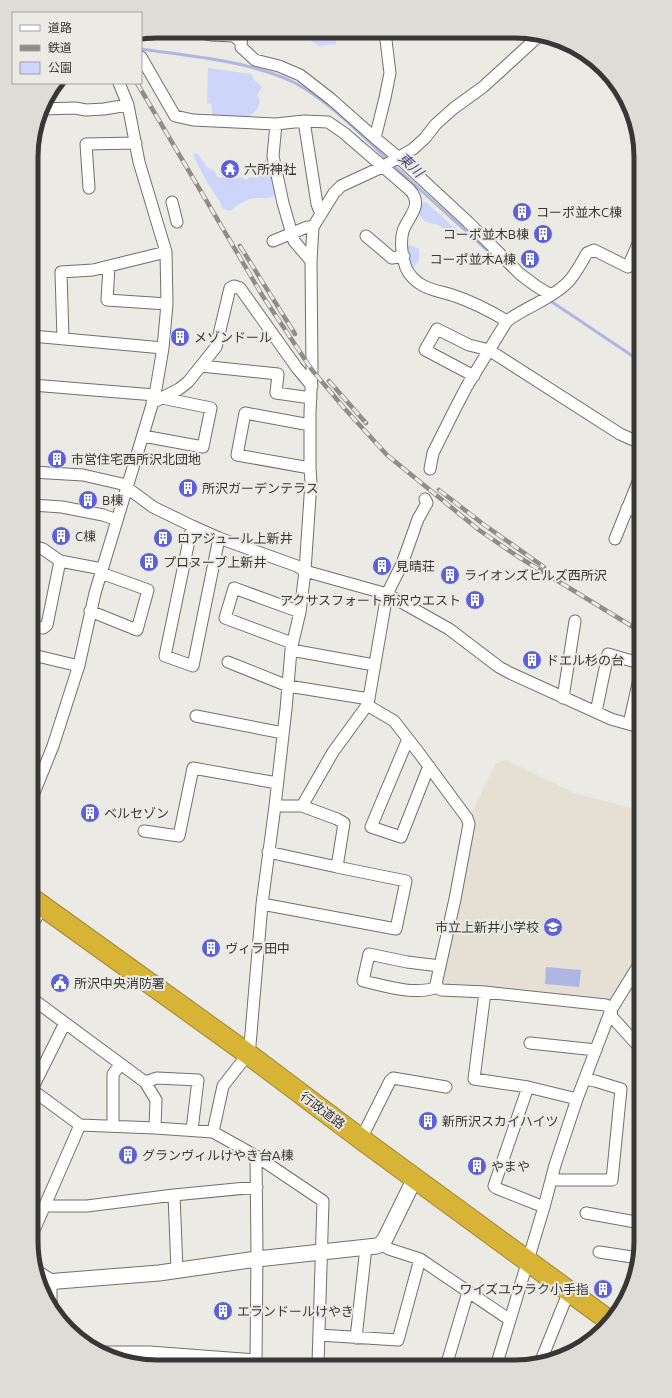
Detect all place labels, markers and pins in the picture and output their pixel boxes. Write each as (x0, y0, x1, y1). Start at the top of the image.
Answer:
temple icon: 六所神社 (219, 158, 241, 180)
place label: 六所神社 (244, 162, 296, 176)
building icon: コーポ並木C棟 (511, 201, 533, 223)
place label: コーポ並木C棟 (536, 205, 622, 219)
building icon: コーポ並木B棟 (532, 223, 554, 245)
place label: コーポ並木B棟 (443, 227, 529, 241)
building icon: コーポ並木A棟 (519, 248, 541, 270)
place label: コーポ並木A棟 (430, 252, 516, 266)
building icon: メゾンドール (169, 326, 191, 348)
place label: メゾンドール (194, 330, 272, 344)
building icon: 市営住宅西所沢北団地 (46, 448, 68, 470)
place label: 市営住宅西所沢北団地 (71, 452, 201, 466)
building icon: 所沢ガーデンテラス (177, 477, 199, 499)
place label: 所沢ガーデンテラス (202, 481, 319, 495)
building icon: B棟 (77, 489, 99, 511)
place label: B棟 (102, 493, 123, 507)
building icon: C棟 (50, 525, 72, 547)
building icon: ロアジュール上新井 (152, 527, 174, 549)
place label: C棟 (75, 529, 96, 543)
place label: ロアジュール上新井 (177, 531, 293, 545)
building icon: プロヌーブ上新井 (138, 551, 160, 573)
place label: プロヌーブ上新井 (163, 555, 266, 569)
building icon: 見晴荘 (371, 555, 393, 577)
place label: 見晴荘 (396, 559, 435, 573)
building icon: ライオンズヒルズ西所沢 (439, 564, 461, 586)
place label: ライオンズヒルズ西所沢 (464, 568, 607, 582)
building icon: アクサスフォート所沢ウエスト (464, 589, 486, 611)
place label: アクサスフォート所沢ウエスト (280, 593, 461, 607)
building icon: ドエル杉の台 (521, 649, 543, 671)
place label: ドエル杉の台 (546, 653, 624, 667)
building icon: ベルセゾン (79, 802, 101, 824)
place label: ベルセゾン (104, 806, 169, 820)
school or university icon: 市立上新井小学校 (542, 916, 564, 938)
place label: 市立上新井小学校 (435, 920, 539, 934)
building icon: ヴィラ田中 (200, 937, 222, 959)
place label: ヴィラ田中 (225, 941, 290, 955)
public building icon: 所沢中央消防署 (49, 972, 71, 994)
place label: 所沢中央消防署 (74, 976, 165, 990)
building icon: 新所沢スカイハイツ (417, 1110, 439, 1132)
place label: 新所沢スカイハイツ (442, 1114, 558, 1128)
building icon: グランヴィルけやき台A棟 (117, 1144, 139, 1166)
place label: グランヴィルけやき台A棟 (142, 1148, 293, 1162)
building icon: やまや (466, 1155, 488, 1177)
place label: やまや (491, 1159, 530, 1173)
building icon: ワイズユウラク小手指 (592, 1278, 614, 1300)
place label: ワイズユウラク小手指 (459, 1282, 589, 1296)
building icon: エランドールけやき (212, 1300, 234, 1322)
place label: エランドールけやき (237, 1304, 354, 1318)

